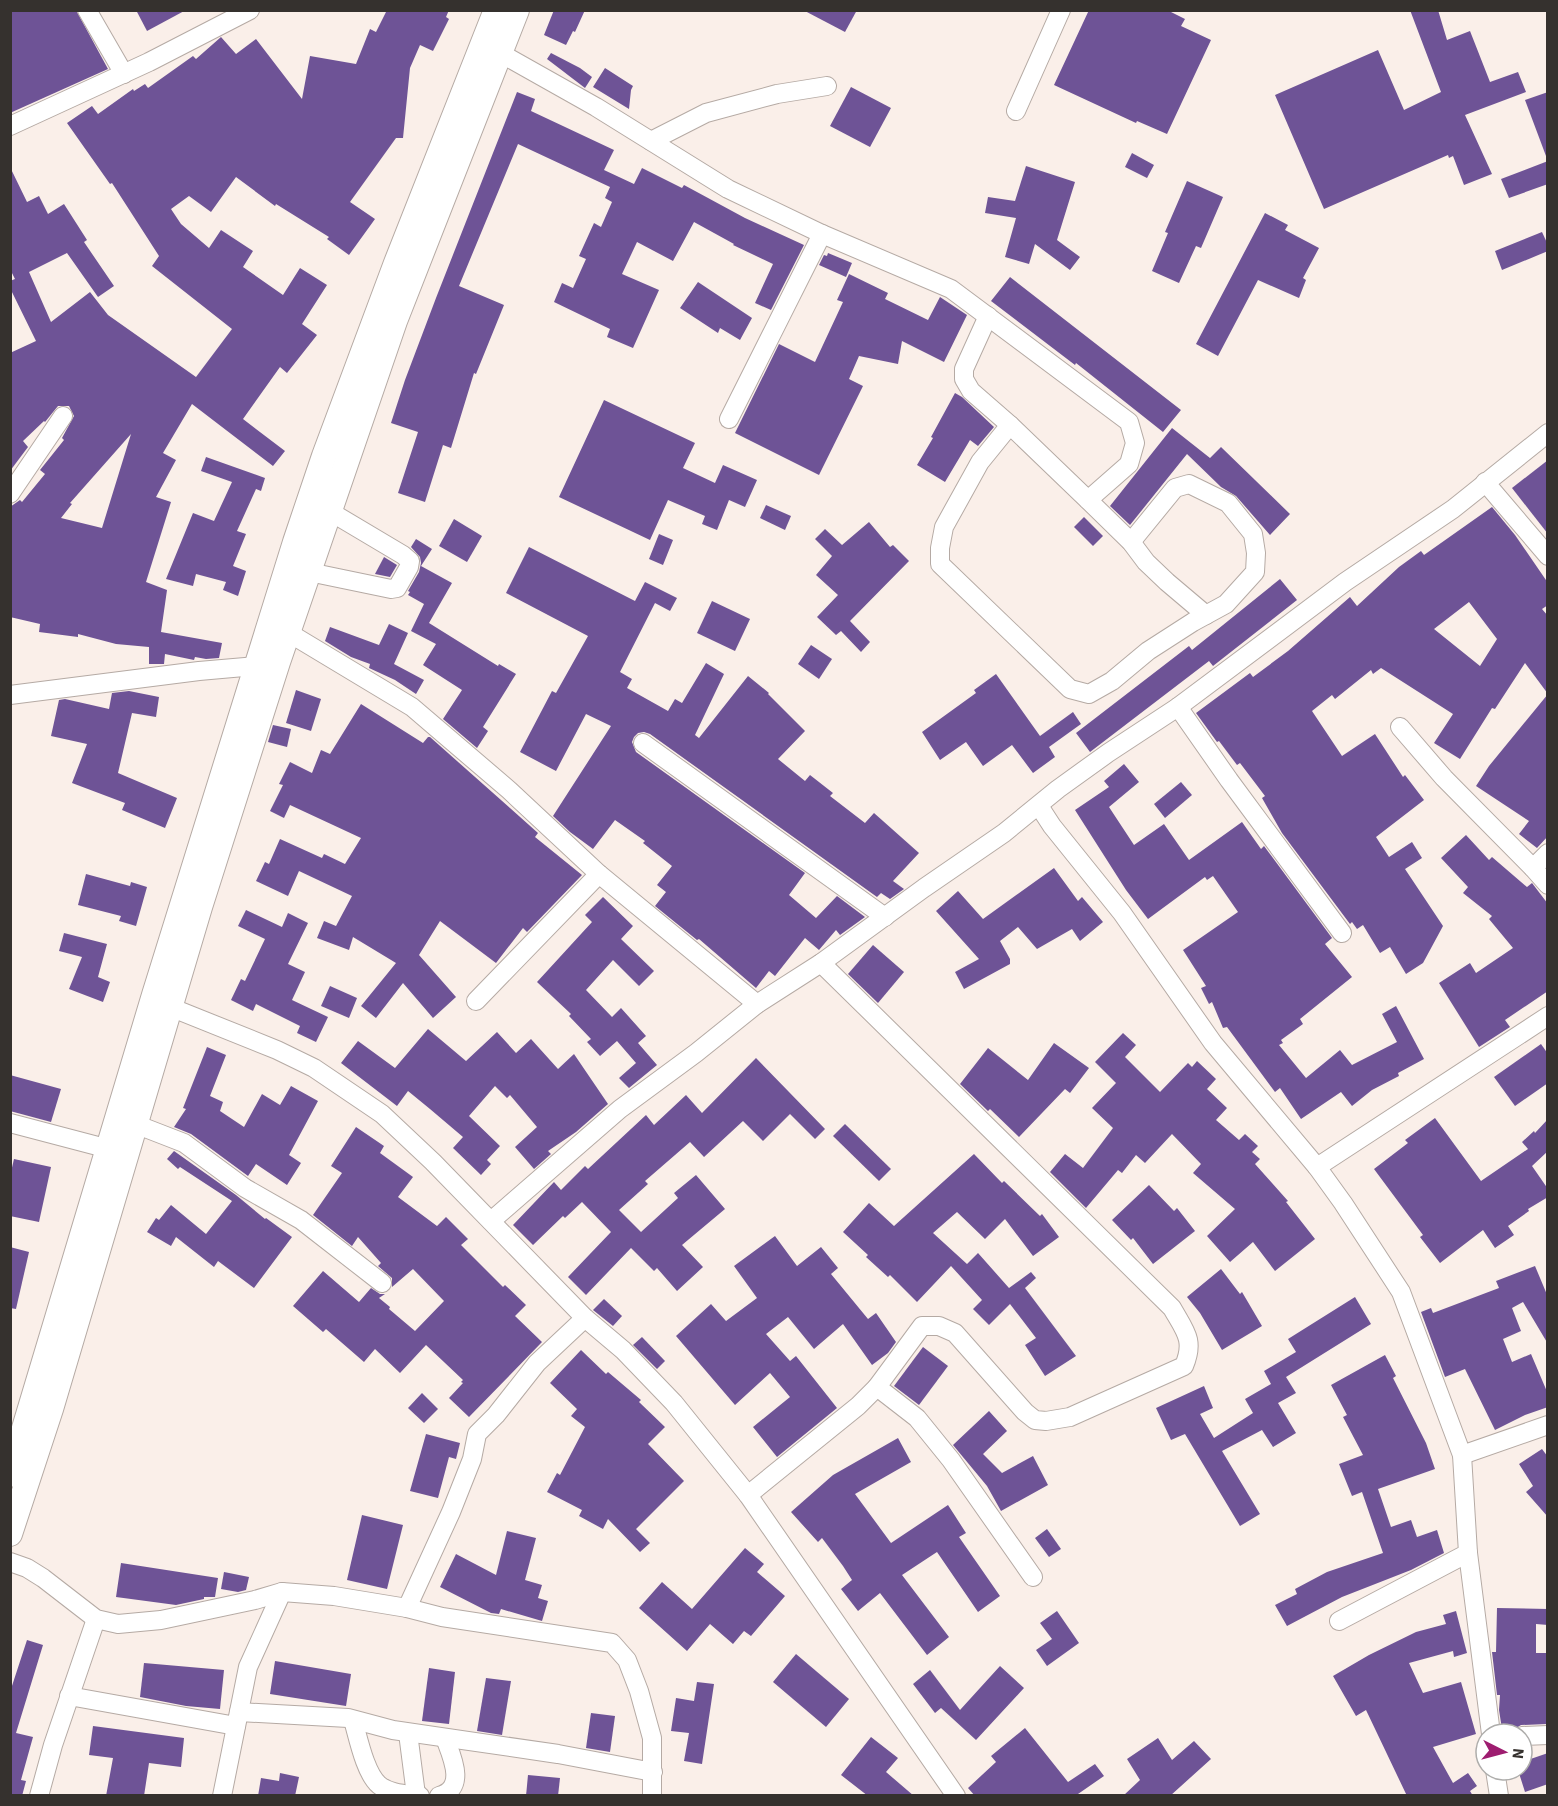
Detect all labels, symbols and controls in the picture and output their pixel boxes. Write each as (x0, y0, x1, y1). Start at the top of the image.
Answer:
north arrow (1474, 1722, 1534, 1782)
text: N (1506, 1747, 1529, 1760)

